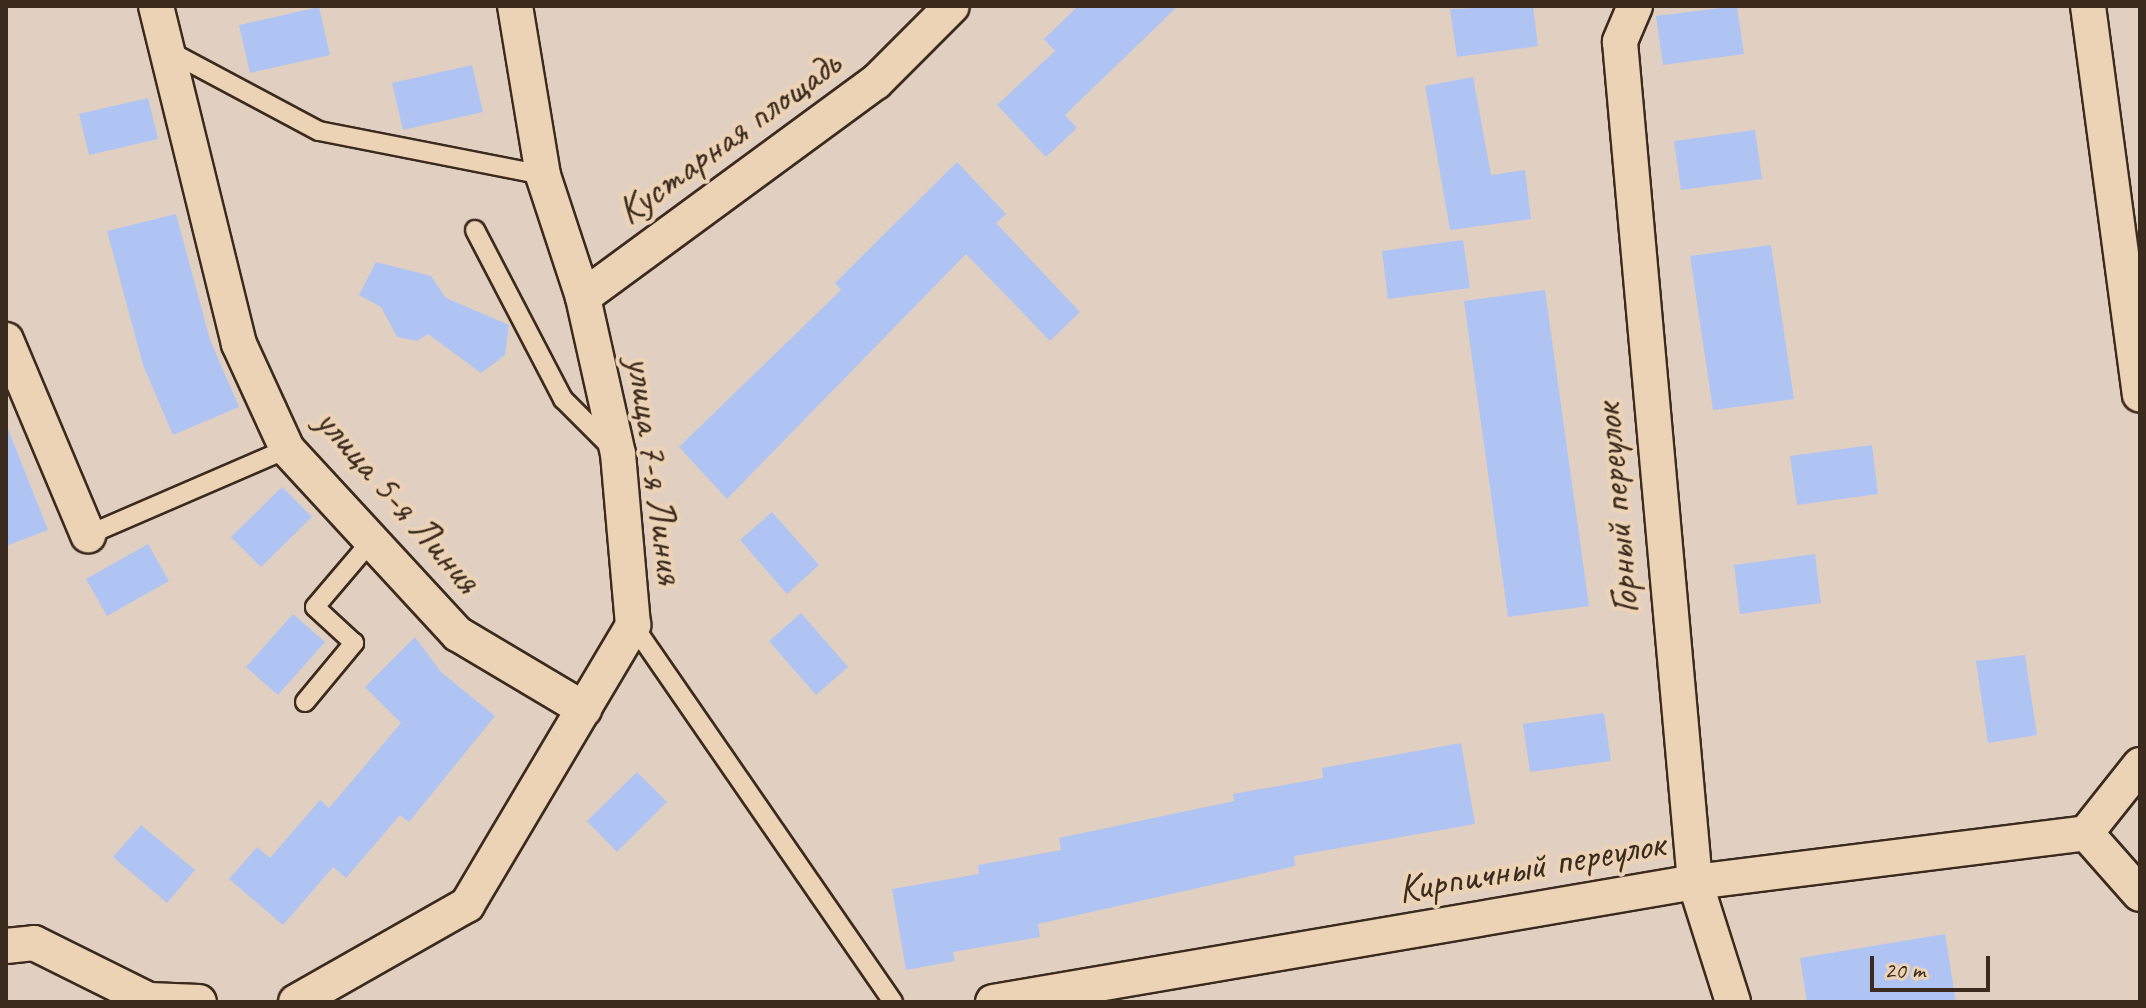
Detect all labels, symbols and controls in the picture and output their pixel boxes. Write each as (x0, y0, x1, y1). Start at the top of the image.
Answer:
street label: Кустарная площадь (607, 40, 849, 234)
street label: улица 7-я Линия (616, 353, 696, 587)
street label: улица 5-я Линия (306, 398, 492, 602)
street label: Горный переулок (1583, 402, 1649, 616)
street label: Кирпичный переулок (1394, 819, 1668, 913)
scale bar (1874, 940, 1994, 990)
text: 20 m (1884, 955, 1925, 985)

